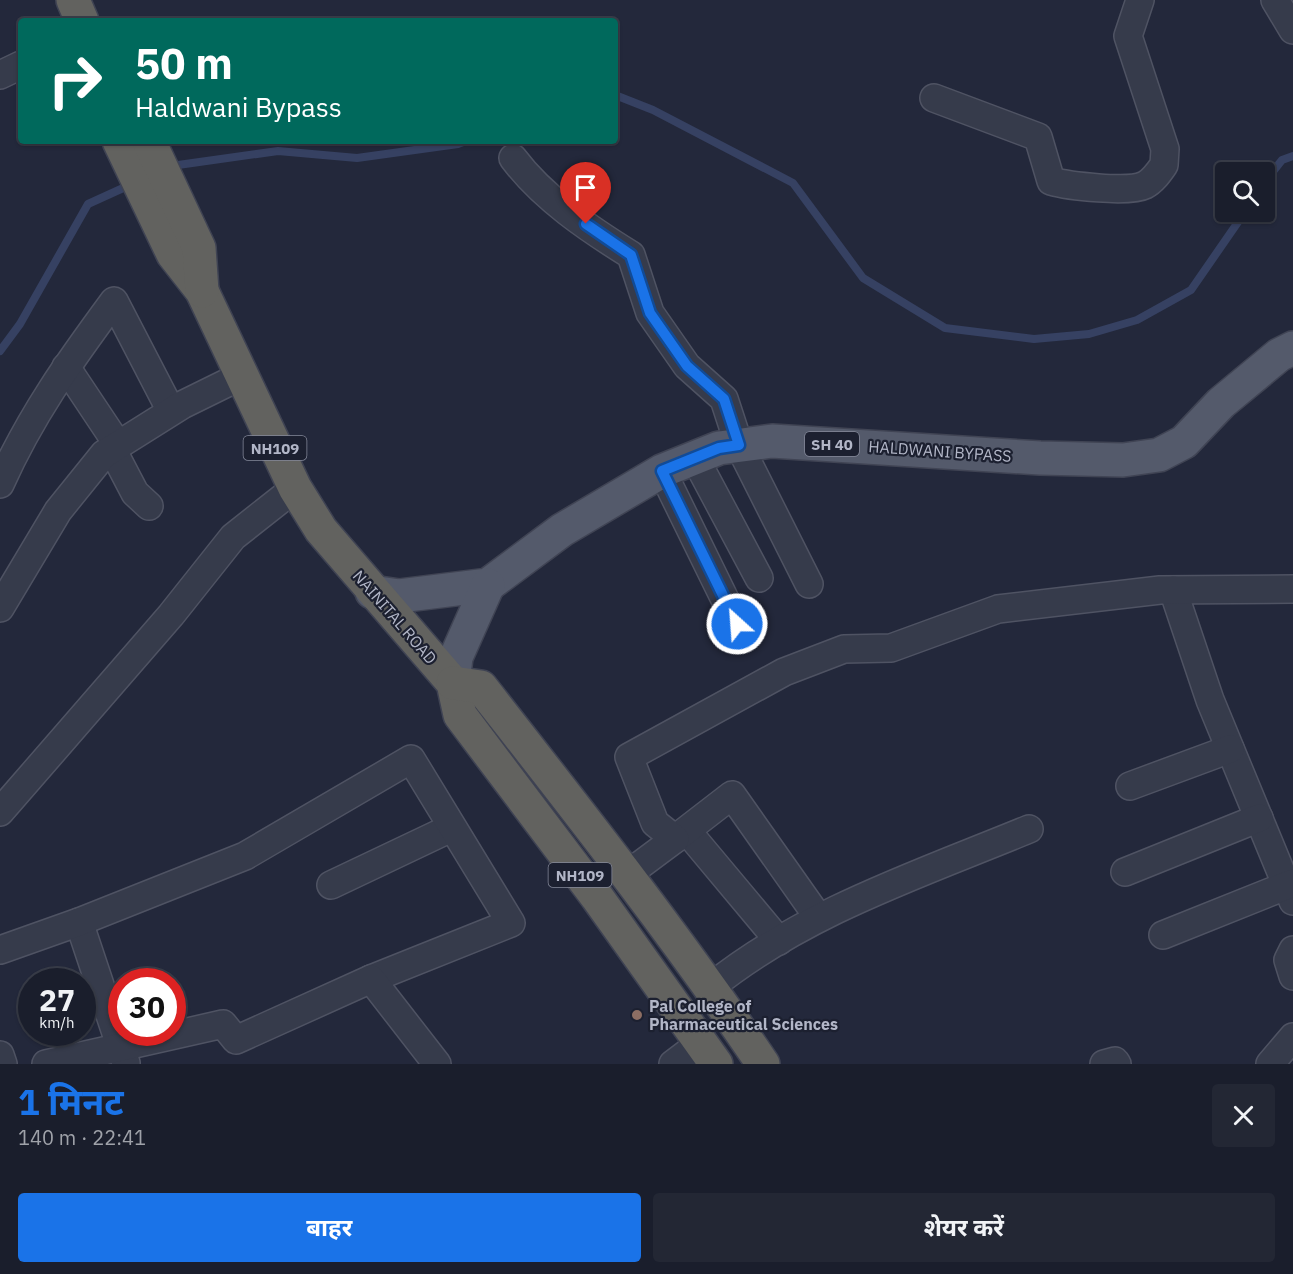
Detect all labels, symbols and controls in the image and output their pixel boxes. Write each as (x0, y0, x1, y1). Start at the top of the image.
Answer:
text: 50 m (135, 36, 233, 91)
icon: right (36, 42, 114, 120)
text: Haldwani Bypass (135, 89, 342, 124)
pin (560, 162, 611, 224)
map controls (1215, 162, 1275, 222)
button: search (1215, 162, 1275, 222)
icon: arrive (569, 171, 602, 204)
road number: SH 40 (805, 432, 859, 456)
road number: NH109 (244, 436, 306, 460)
street label: HALDWANI BYPASS (868, 436, 1012, 466)
street label: NAINITAL ROAD (349, 566, 441, 668)
position arrow (705, 592, 769, 656)
road number: NH109 (548, 863, 612, 887)
speed limit sign: 30 (108, 968, 186, 1046)
text: 27 (39, 980, 75, 1019)
place label: Pal College of Pharmaceutical Sciences (649, 996, 838, 1034)
marker: Pal College of Pharmaceutical Sciences (630, 1008, 644, 1022)
text: km/h (39, 1013, 75, 1032)
text: 1 मिनट (18, 1078, 124, 1125)
button: close (1212, 1084, 1275, 1147)
text: 140 m · 22:41 (18, 1124, 146, 1151)
button: बाहर (18, 1193, 641, 1262)
button: शेयर करें (653, 1193, 1275, 1262)

